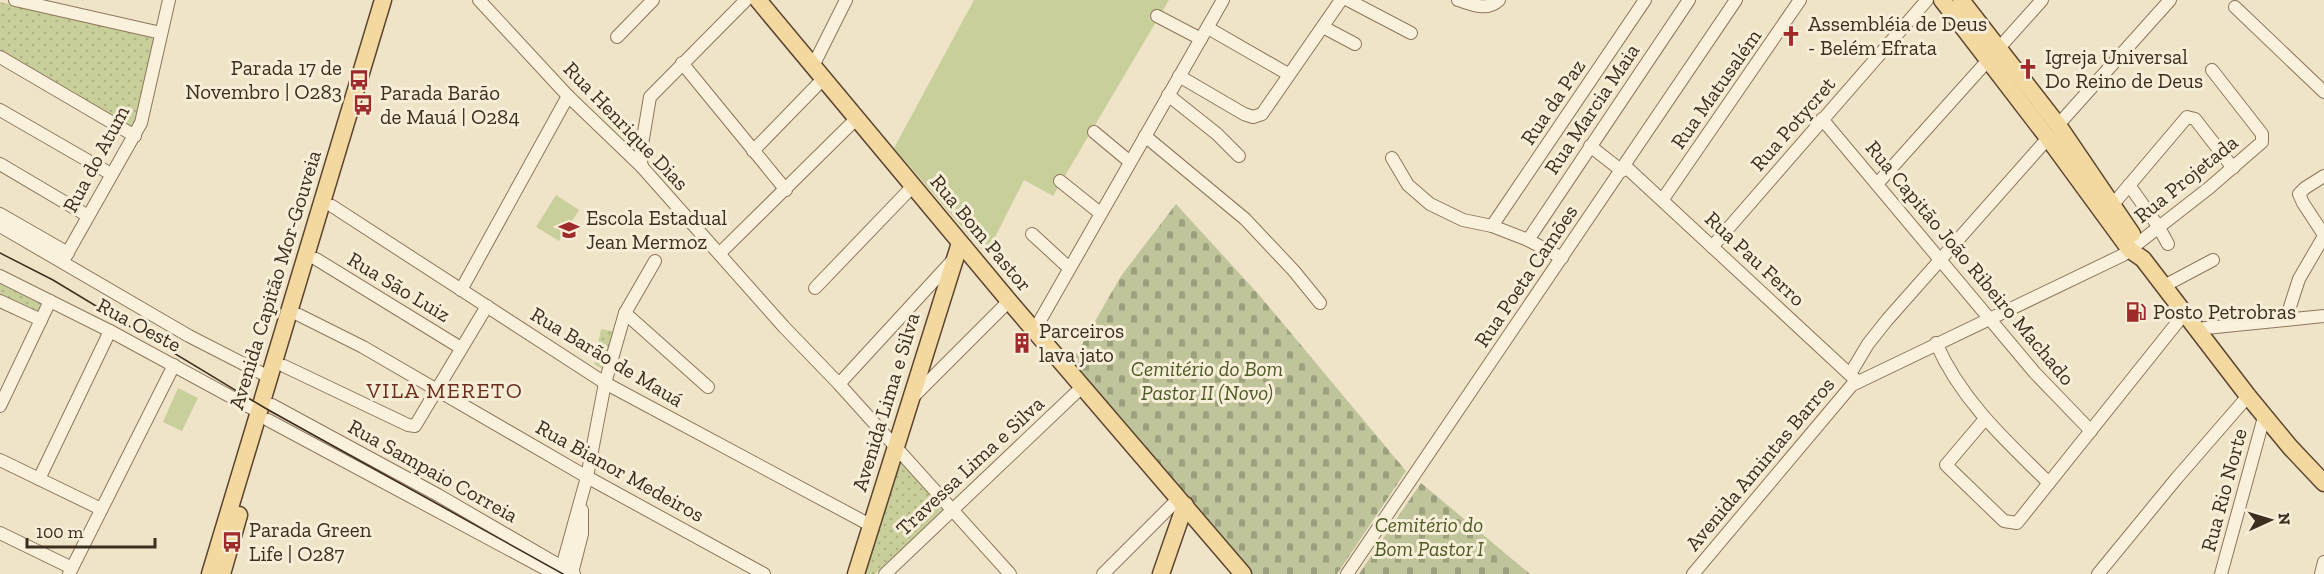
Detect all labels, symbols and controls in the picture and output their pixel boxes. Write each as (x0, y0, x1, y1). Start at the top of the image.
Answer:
place label: Assembléia de Deus - Belém Efrata (1808, 11, 1987, 60)
street label: Rua Matusalém (1665, 24, 1766, 153)
church icon: Assembléia de Deus - Belém Efrata (1779, 24, 1803, 48)
street label: Rua Marcia Maia (1539, 39, 1644, 179)
place label: Igreja Universal Do Reino de Deus (2045, 44, 2203, 93)
street label: Rua da Paz (1515, 54, 1590, 149)
place label: Parada 17 de Novembro | O283 (185, 55, 342, 104)
street label: Rua Henrique Dias (559, 56, 694, 195)
church icon: Igreja Universal Do Reino de Deus (2016, 57, 2040, 81)
bus stop icon: Parada 17 de Novembro | O283 (347, 68, 371, 92)
street label: Rua Potycret (1745, 71, 1840, 176)
place label: Parada Barão de Mauá | O284 (380, 80, 520, 129)
bus stop icon: Parada Barão de Mauá | O284 (351, 93, 375, 117)
street label: Rua do Atum (57, 101, 134, 216)
street label: Rua Projetada (2129, 129, 2243, 229)
street label: Rua Capitão João Ribeiro Machado (1861, 135, 2080, 390)
street label: Avenida Capitão Mor-Gouveia (223, 147, 326, 412)
street label: Rua Bom Pastor (925, 169, 1037, 296)
street label: Rua Poeta Camões (1469, 200, 1582, 352)
place label: Escola Estadual Jean Mermoz (586, 205, 727, 254)
street label: Rua Pau Ferro (1700, 206, 1811, 311)
school or university icon: Escola Estadual Jean Mermoz (557, 218, 581, 242)
street label: Rua São Luiz (343, 246, 455, 327)
street label: Rua Oeste (93, 292, 186, 357)
place label: Posto Petrobras (2153, 299, 2296, 324)
fuel station icon: Posto Petrobras (2124, 300, 2148, 324)
street label: Rua Barão de Mauá (526, 301, 688, 412)
street label: Avenida Lima e Silva (846, 310, 925, 494)
place label: Parceiros lava jato (1039, 318, 1124, 368)
building icon: Parceiros lava jato (1010, 331, 1034, 355)
park label: Cemitério do Bom Pastor II (Novo) (1131, 356, 1283, 405)
street label: Avenida Amintas Barros (1680, 372, 1839, 555)
district label: VILA MERETO (366, 377, 523, 404)
street label: Travessa Lima e Silva (891, 391, 1049, 541)
street label: Rua Sampaio Correia (344, 414, 522, 528)
street label: Rua Bianor Medeiros (532, 414, 709, 527)
street label: Rua Rio Norte (2195, 426, 2252, 554)
north arrow (2240, 490, 2300, 550)
scale bar (27, 511, 154, 549)
park label: Cemitério do Bom Pastor I (1374, 512, 1484, 561)
text: N (2275, 512, 2294, 526)
place label: Parada Green Life | O287 (249, 517, 372, 566)
text: 100 m (36, 521, 84, 543)
bus stop icon: Parada Green Life | O287 (220, 530, 244, 554)

